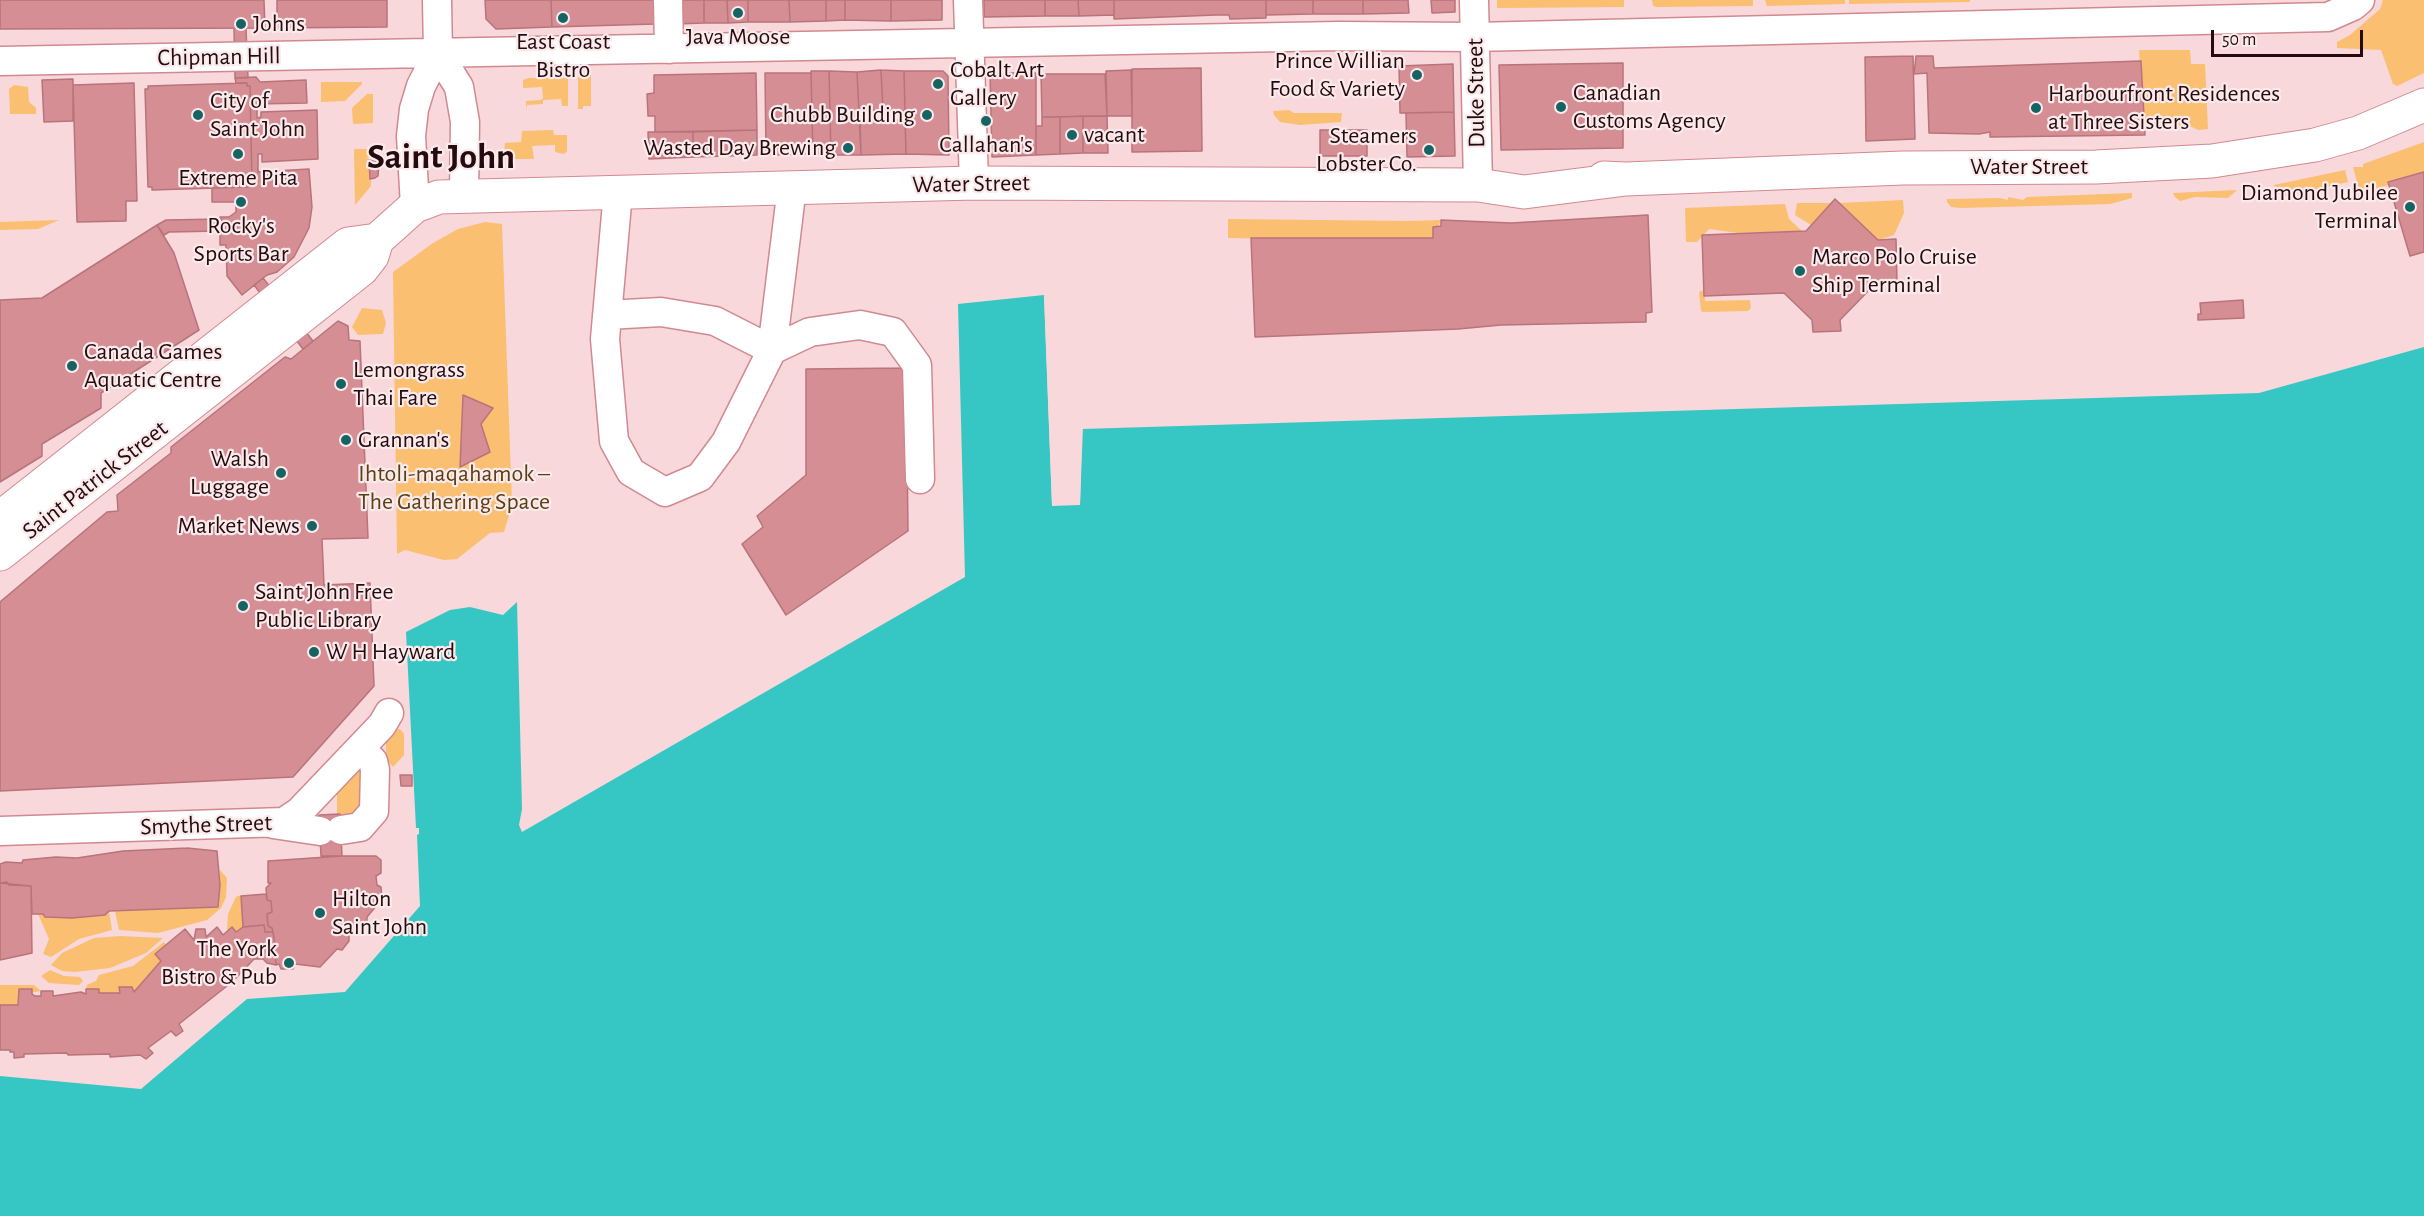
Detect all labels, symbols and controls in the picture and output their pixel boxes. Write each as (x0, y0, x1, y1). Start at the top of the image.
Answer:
marker: Java Moose (731, 6, 745, 20)
place label: Johns (253, 10, 305, 38)
marker: East Coast Bistro (556, 11, 570, 25)
marker: Johns (234, 17, 248, 31)
scale bar (2214, 18, 2366, 56)
place label: Java Moose (686, 23, 790, 51)
place label: East Coast Bistro (516, 28, 610, 84)
text: 50 m (2222, 31, 2256, 49)
street label: Duke Street (1461, 38, 1491, 148)
street label: Chipman Hill (157, 42, 281, 72)
place label: Prince Willian Food & Variety (1269, 47, 1405, 103)
place label: Cobalt Art Gallery (950, 56, 1044, 112)
marker: Prince Willian Food & Variety (1410, 68, 1424, 82)
marker: Cobalt Art Gallery (931, 77, 945, 91)
place label: Canadian Customs Agency (1573, 79, 1726, 135)
place label: Harbourfront Residences at Three Sisters (2048, 80, 2280, 136)
place label: City of Saint John (210, 87, 305, 143)
marker: Canadian Customs Agency (1554, 100, 1568, 114)
place label: Chubb Building (770, 101, 915, 129)
marker: Harbourfront Residences at Three Sisters (2029, 101, 2043, 115)
marker: City of Saint John (191, 108, 205, 122)
marker: Chubb Building (920, 108, 934, 122)
marker: Callahan's (979, 114, 993, 128)
place label: vacant (1084, 121, 1145, 149)
place label: Steamers Lobster Co. (1316, 122, 1417, 178)
marker: vacant (1065, 128, 1079, 142)
place label: Callahan's (939, 131, 1033, 159)
place label: Wasted Day Brewing (643, 134, 836, 162)
district label: Saint John (367, 135, 515, 179)
marker: Wasted Day Brewing (841, 141, 855, 155)
marker: Steamers Lobster Co. (1422, 143, 1436, 157)
marker: Extreme Pita (231, 147, 245, 161)
street label: Water Street (1970, 153, 2088, 181)
place label: Extreme Pita (178, 164, 298, 192)
street label: Water Street (912, 169, 1030, 199)
place label: Diamond Jubilee Terminal (2241, 179, 2398, 235)
marker: Rocky's Sports Bar (234, 195, 248, 209)
marker: Diamond Jubilee Terminal (2403, 200, 2417, 214)
place label: Rocky's Sports Bar (194, 212, 288, 268)
place label: Marco Polo Cruise Ship Terminal (1812, 243, 1977, 299)
marker: Marco Polo Cruise Ship Terminal (1793, 264, 1807, 278)
place label: Canada Games Aquatic Centre (84, 338, 222, 394)
place label: Lemongrass Thai Fare (353, 356, 465, 412)
marker: Canada Games Aquatic Centre (65, 359, 79, 373)
marker: Lemongrass Thai Fare (334, 377, 348, 391)
street label: Saint Patrick Street (17, 414, 173, 546)
place label: Grannan's (358, 426, 449, 454)
marker: Grannan's (339, 433, 353, 447)
place label: Walsh Luggage (190, 445, 269, 501)
park label: Ihtoli-maqahamok – The Gathering Space (358, 460, 550, 516)
marker: Walsh Luggage (274, 466, 288, 480)
place label: Market News (177, 512, 300, 540)
marker: Market News (305, 519, 319, 533)
place label: Saint John Free Public Library (255, 578, 393, 634)
marker: Saint John Free Public Library (236, 599, 250, 613)
place label: W H Hayward (326, 638, 456, 666)
marker: W H Hayward (307, 645, 321, 659)
street label: Smythe Street (140, 808, 272, 842)
place label: Hilton Saint John (332, 885, 427, 941)
marker: Hilton Saint John (313, 906, 327, 920)
place label: The York Bistro & Pub (161, 935, 277, 991)
marker: The York Bistro & Pub (282, 956, 296, 970)

